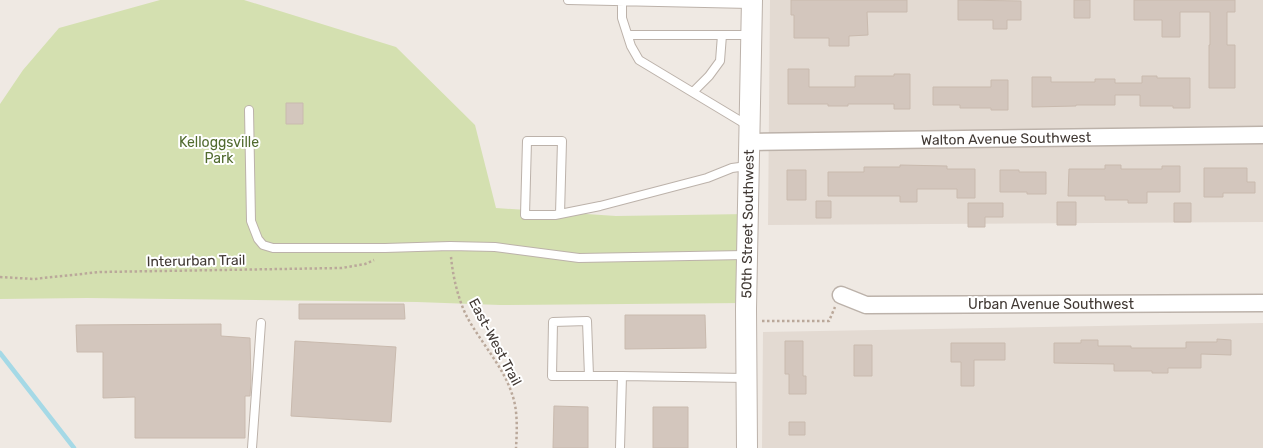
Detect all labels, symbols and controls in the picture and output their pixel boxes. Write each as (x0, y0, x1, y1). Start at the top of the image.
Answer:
street label: Walton Avenue Southwest (921, 129, 1092, 149)
park label: Kelloggsville Park (179, 134, 259, 167)
street label: 50th Street Southwest (738, 149, 758, 299)
street label: Interurban Trail (146, 252, 246, 270)
street label: East-West Trail (465, 295, 525, 389)
street label: Urban Avenue Southwest (968, 296, 1134, 313)

